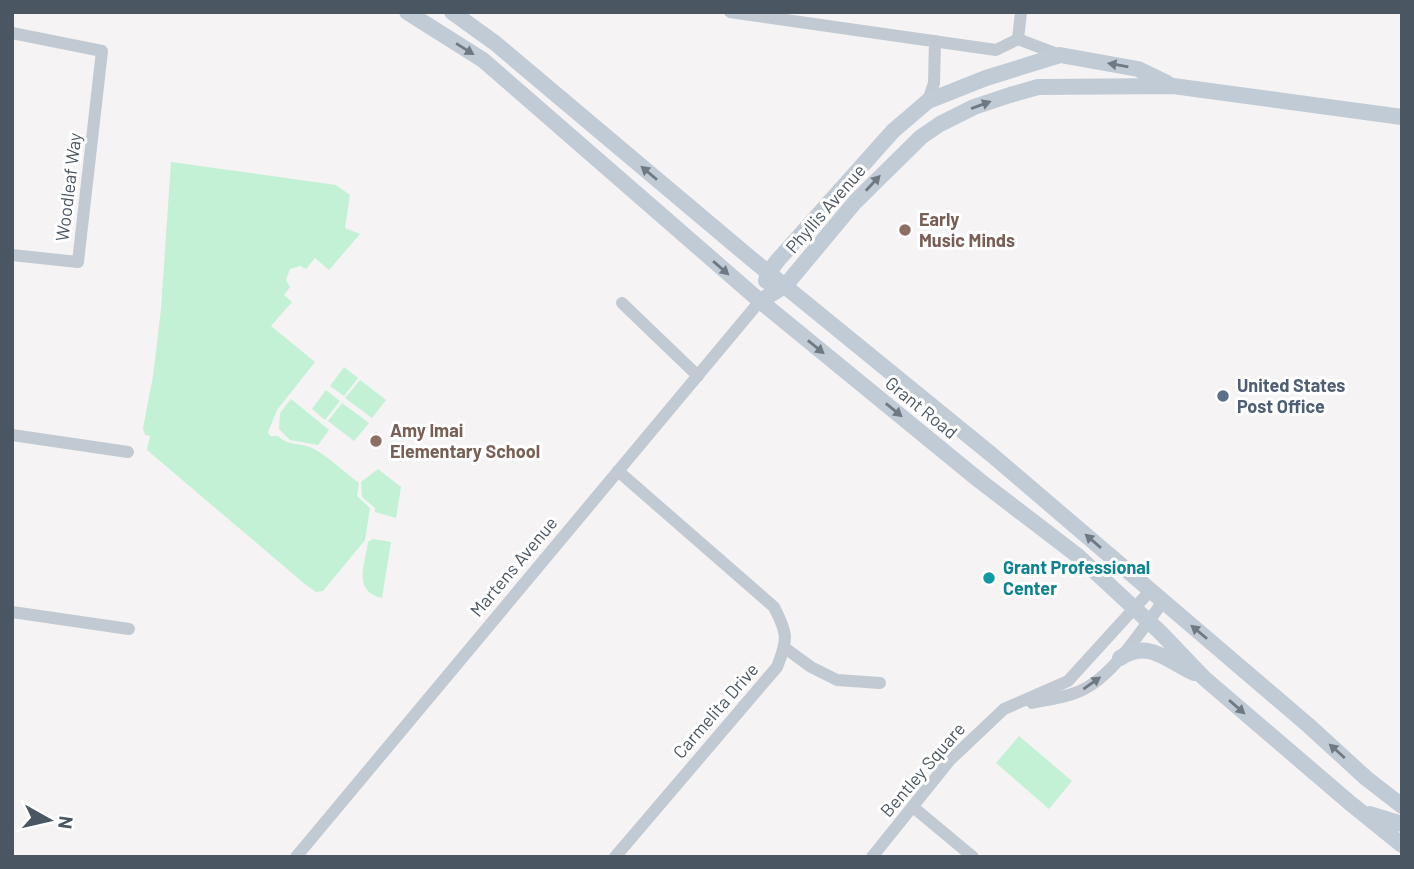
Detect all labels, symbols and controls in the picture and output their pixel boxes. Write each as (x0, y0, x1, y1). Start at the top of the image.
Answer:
one-way arrow (455, 42, 474, 55)
one-way arrow (1107, 60, 1129, 71)
one-way arrow (970, 99, 991, 110)
street label: Woodleaf Way (50, 131, 86, 243)
street label: Phyllis Avenue (781, 159, 870, 257)
one-way arrow (640, 165, 658, 181)
one-way arrow (865, 175, 881, 192)
place label: Early Music Minds (919, 208, 1015, 251)
marker: Early Music Minds (897, 222, 913, 238)
one-way arrow (712, 260, 729, 275)
one-way arrow (808, 339, 825, 354)
street label: Grant Road (881, 371, 962, 443)
place label: United States Post Office (1237, 374, 1345, 417)
marker: United States Post Office (1215, 388, 1231, 404)
one-way arrow (885, 402, 902, 417)
place label: Amy Imai Elementary School (390, 419, 540, 462)
marker: Amy Imai Elementary School (368, 433, 384, 449)
street label: Martens Avenue (465, 512, 561, 621)
one-way arrow (1085, 534, 1102, 549)
place label: Grant Professional Center (1003, 556, 1150, 599)
marker: Grant Professional Center (981, 570, 997, 586)
one-way arrow (1191, 625, 1208, 640)
street label: Carmelita Drive (668, 658, 763, 763)
one-way arrow (1083, 676, 1101, 690)
one-way arrow (1228, 699, 1246, 715)
street label: Bentley Square (875, 718, 969, 821)
one-way arrow (1328, 743, 1346, 759)
north arrow (14, 785, 84, 855)
text: N (54, 815, 79, 830)

